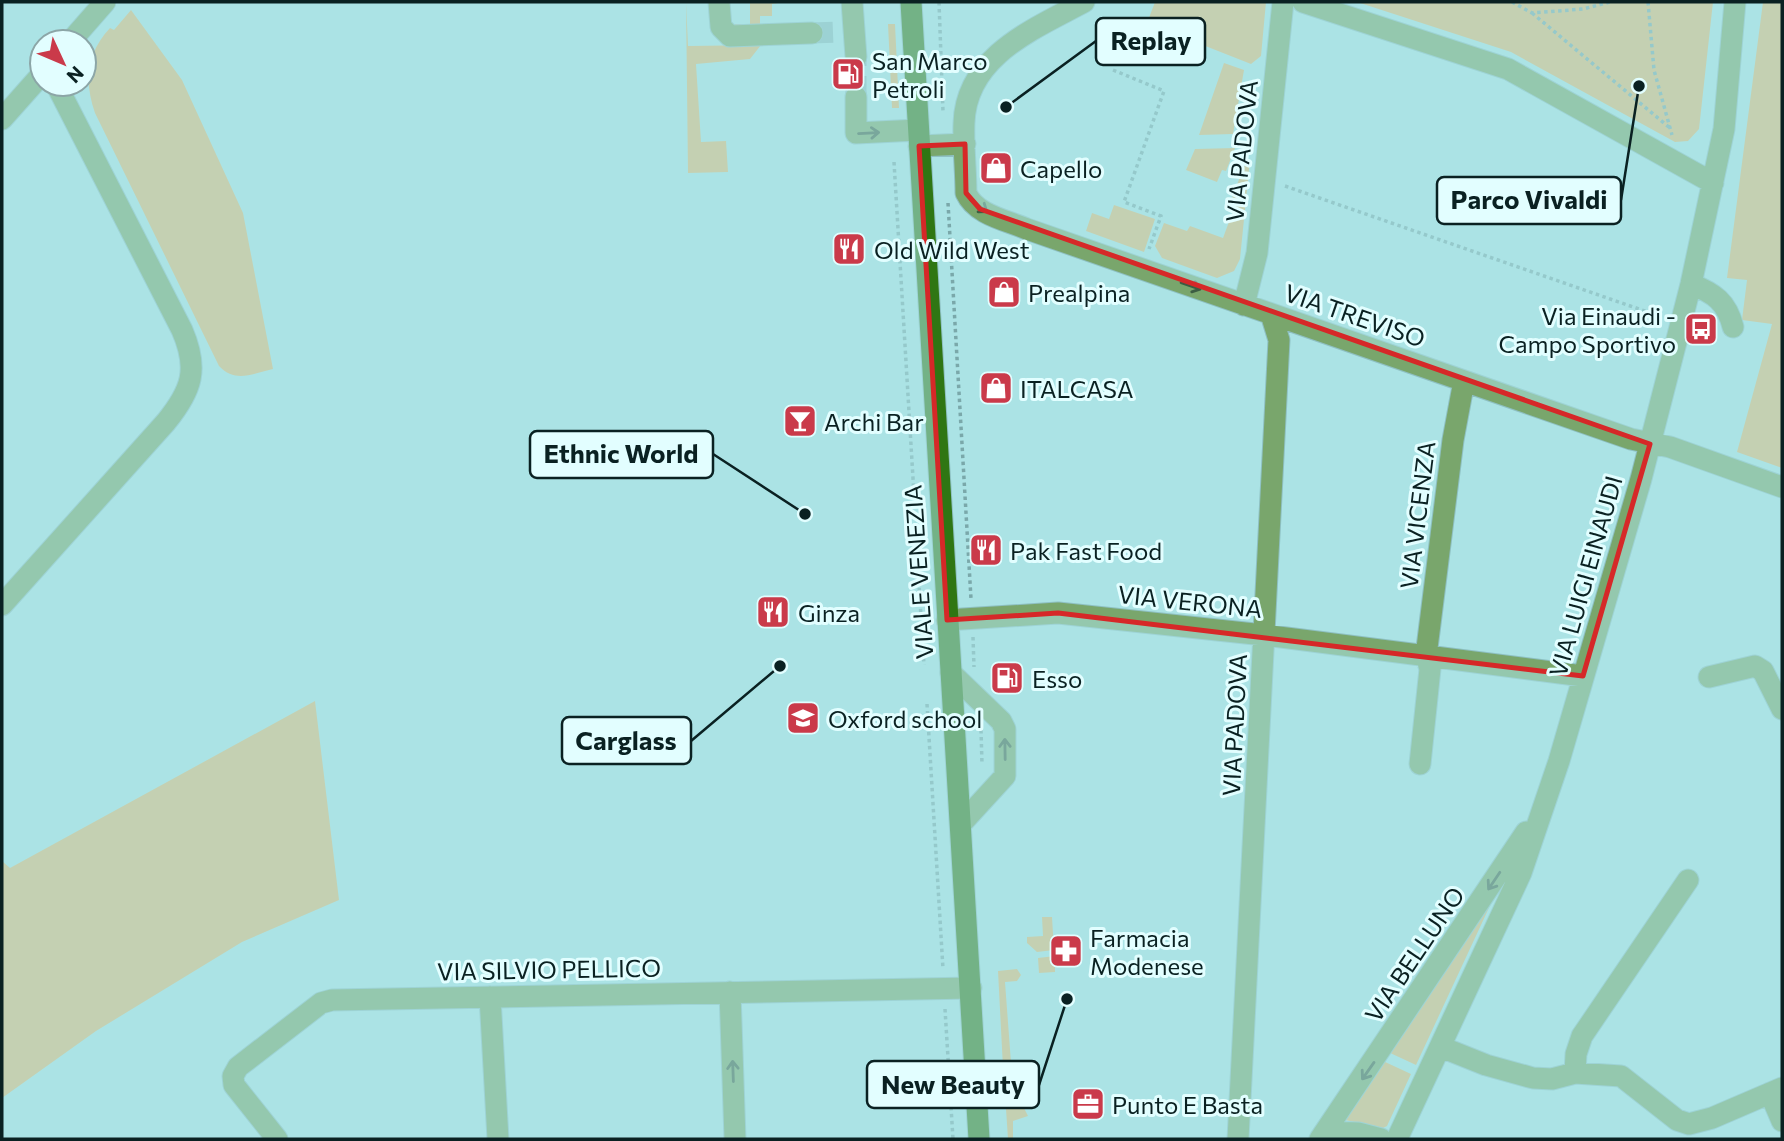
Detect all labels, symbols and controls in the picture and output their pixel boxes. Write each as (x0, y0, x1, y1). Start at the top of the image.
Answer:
callout: Replay (1096, 18, 1205, 65)
text: Replay (1111, 24, 1191, 55)
north arrow (28, 28, 98, 98)
place label: San Marco Petroli (872, 46, 988, 103)
fuel station icon: San Marco Petroli (829, 55, 867, 93)
text: N (62, 62, 89, 88)
street label: VIA PADOVA (1219, 78, 1263, 224)
one-way arrow (857, 126, 880, 139)
shop icon: Capello (977, 149, 1015, 187)
place label: Capello (1020, 154, 1102, 183)
callout: Parco Vivaldi (1437, 177, 1621, 224)
text: Parco Vivaldi (1451, 183, 1607, 214)
one-way arrow (969, 198, 988, 213)
restaurant icon: Old Wild West (830, 230, 868, 268)
place label: Old Wild West (874, 235, 1030, 264)
shop icon: Prealpina (985, 273, 1023, 311)
street label: VIA TREVISO (1281, 277, 1429, 353)
place label: Prealpina (1028, 278, 1130, 307)
one-way arrow (1179, 281, 1201, 293)
place label: Via Einaudi - Campo Sportivo (1499, 301, 1676, 358)
bus stop icon: Via Einaudi - Campo Sportivo (1682, 310, 1720, 348)
shop icon: ITALCASA (977, 369, 1015, 407)
place label: ITALCASA (1020, 374, 1134, 403)
bar icon: Archi Bar (781, 402, 819, 440)
place label: Archi Bar (824, 407, 924, 436)
callout: Ethnic World (530, 431, 713, 478)
text: Ethnic World (543, 437, 699, 468)
street label: VIA VICENZA (1394, 439, 1440, 591)
street label: VIA LUIGI EINAUDI (1542, 472, 1628, 680)
street label: VIALE VENEZIA (897, 484, 939, 660)
restaurant icon: Pak Fast Food (967, 531, 1005, 569)
place label: Pak Fast Food (1010, 536, 1162, 565)
street label: VIA VERONA (1116, 579, 1264, 623)
restaurant icon: Ginza (754, 593, 792, 631)
place label: Ginza (798, 598, 860, 627)
street label: VIA PADOVA (1216, 653, 1252, 797)
fuel station icon: Esso (988, 659, 1026, 697)
place label: Esso (1032, 664, 1082, 693)
school or university icon: Oxford school (784, 699, 822, 737)
place label: Oxford school (828, 704, 982, 733)
callout: Carglass (562, 717, 691, 764)
text: Carglass (575, 724, 677, 755)
one-way arrow (998, 738, 1012, 761)
one-way arrow (1487, 871, 1501, 890)
street label: VIA BELLUNO (1358, 881, 1470, 1027)
place label: Farmacia Modenese (1090, 923, 1204, 980)
pharmacy icon: Farmacia Modenese (1047, 932, 1085, 970)
street label: VIA SILVIO PELLICO (437, 953, 661, 985)
one-way arrow (726, 1060, 739, 1083)
one-way arrow (1361, 1060, 1375, 1080)
callout: New Beauty (867, 1061, 1039, 1108)
text: New Beauty (881, 1068, 1025, 1099)
office icon: Punto E Basta (1069, 1085, 1107, 1123)
place label: Punto E Basta (1112, 1090, 1263, 1119)

